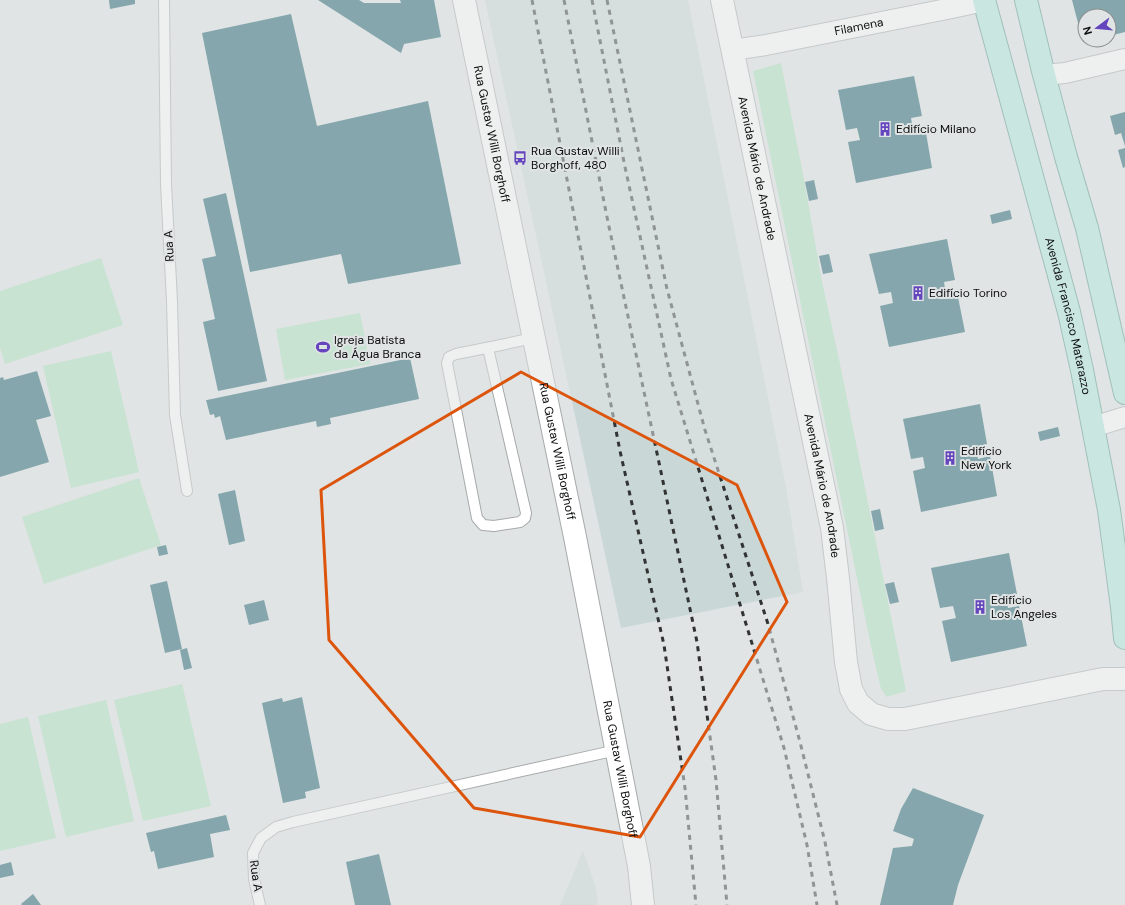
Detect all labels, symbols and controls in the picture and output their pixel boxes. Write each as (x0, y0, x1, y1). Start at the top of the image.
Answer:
north arrow (1077, 8, 1117, 48)
street label: Filamena (833, 14, 885, 39)
text: N (1080, 25, 1095, 37)
street label: Rua Gustav Willi Borghoff (470, 64, 514, 204)
street label: Avenida Mário de Andrade (734, 95, 780, 242)
building icon: Edifício Milano (877, 121, 893, 137)
place label: Edifício Milano (896, 121, 976, 137)
place label: Rua Gustav Willi Borghoff, 480 (531, 143, 620, 173)
bus stop icon: Rua Gustav Willi Borghoff, 480 (512, 150, 528, 166)
street label: Rua A (160, 230, 178, 262)
street label: Avenida Francisco Matarazzo (1041, 236, 1095, 396)
building icon: Edifício Torino (910, 285, 926, 301)
place label: Edifício Torino (929, 285, 1007, 301)
place label: Igreja Batista da Água Branca (334, 332, 421, 362)
sports icon: Igreja Batista da Água Branca (315, 339, 331, 355)
street label: Rua Gustav Willi Borghoff (535, 381, 579, 521)
street label: Avenida Mário de Andrade (800, 412, 844, 559)
place label: Edifício New York (961, 443, 1012, 473)
building icon: Edifício New York (942, 450, 958, 466)
place label: Edifício Los Angeles (991, 592, 1057, 622)
building icon: Edifício Los Angeles (972, 599, 988, 615)
street label: Rua Gustav Willi Borghoff (599, 699, 641, 839)
street label: Rua A (246, 859, 266, 893)

